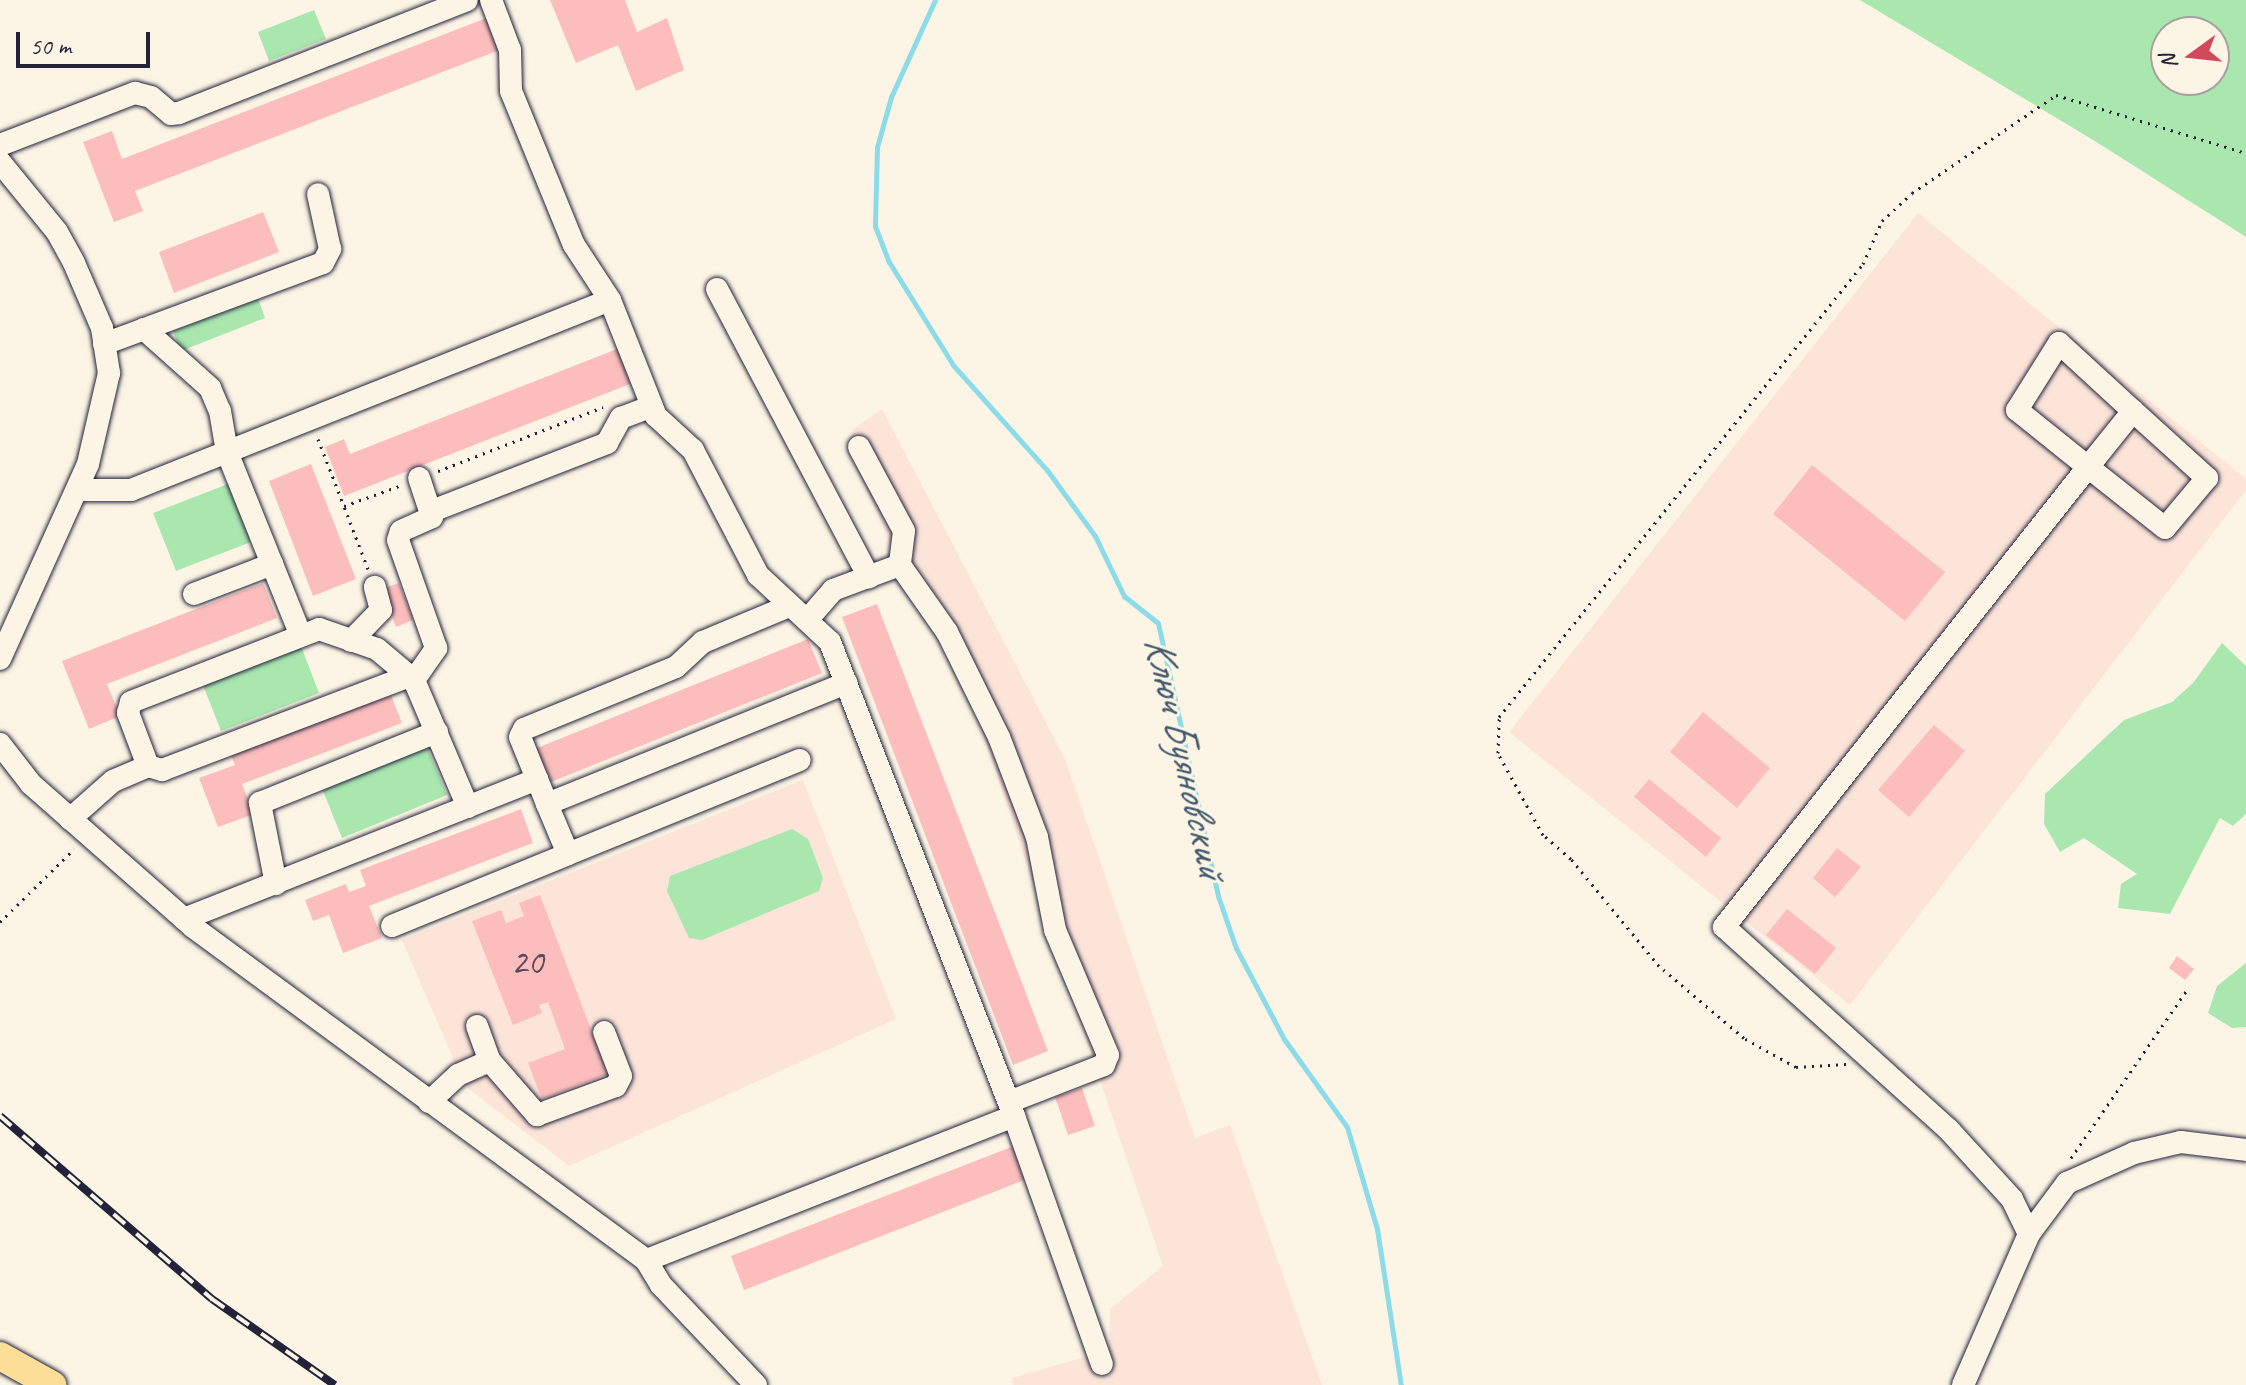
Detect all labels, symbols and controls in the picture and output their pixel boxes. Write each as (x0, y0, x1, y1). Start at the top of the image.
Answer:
scale bar (20, 16, 154, 66)
north arrow (2150, 16, 2230, 96)
text: 50 m (30, 31, 71, 61)
text: N (2153, 51, 2184, 72)
water label: Ключ Буяновский (1133, 634, 1237, 880)
house number: 20 (511, 941, 543, 985)

